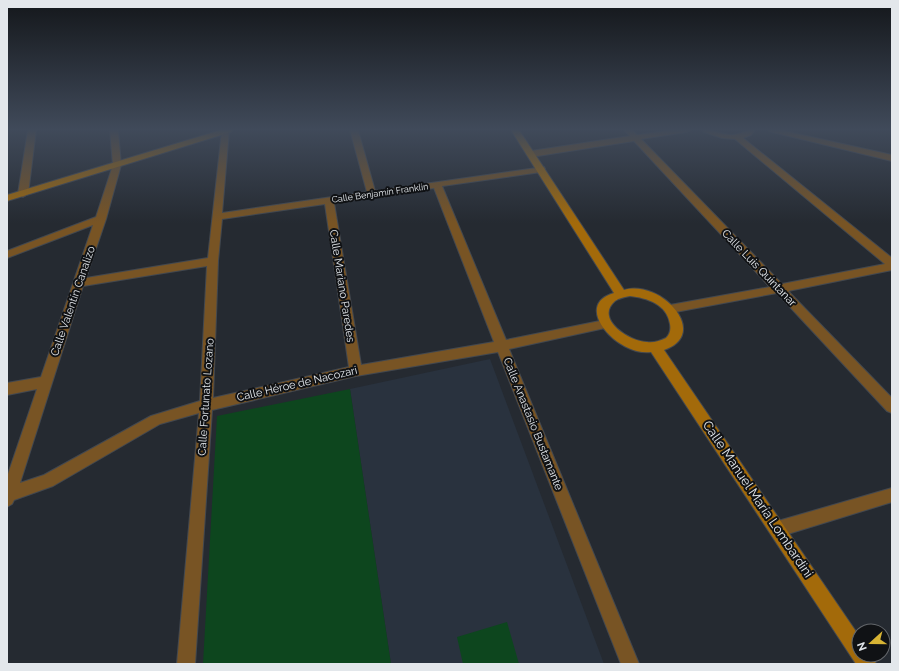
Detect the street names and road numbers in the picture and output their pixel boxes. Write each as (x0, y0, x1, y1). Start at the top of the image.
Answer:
street label: Calle Benjamín Franklin (331, 181, 429, 205)
street label: Calle Luis Quintanar (719, 227, 799, 309)
street label: Calle Mariano Paredes (327, 229, 357, 343)
street label: Calle Valentín Canalizo (48, 244, 98, 358)
street label: Calle Fortunato Lozano (195, 337, 217, 456)
street label: Calle Anastasio Bustamante (500, 356, 566, 493)
street label: Calle Héroe de Nacozari (235, 364, 359, 404)
street label: Calle Manuel María Lombardini (700, 418, 816, 580)

